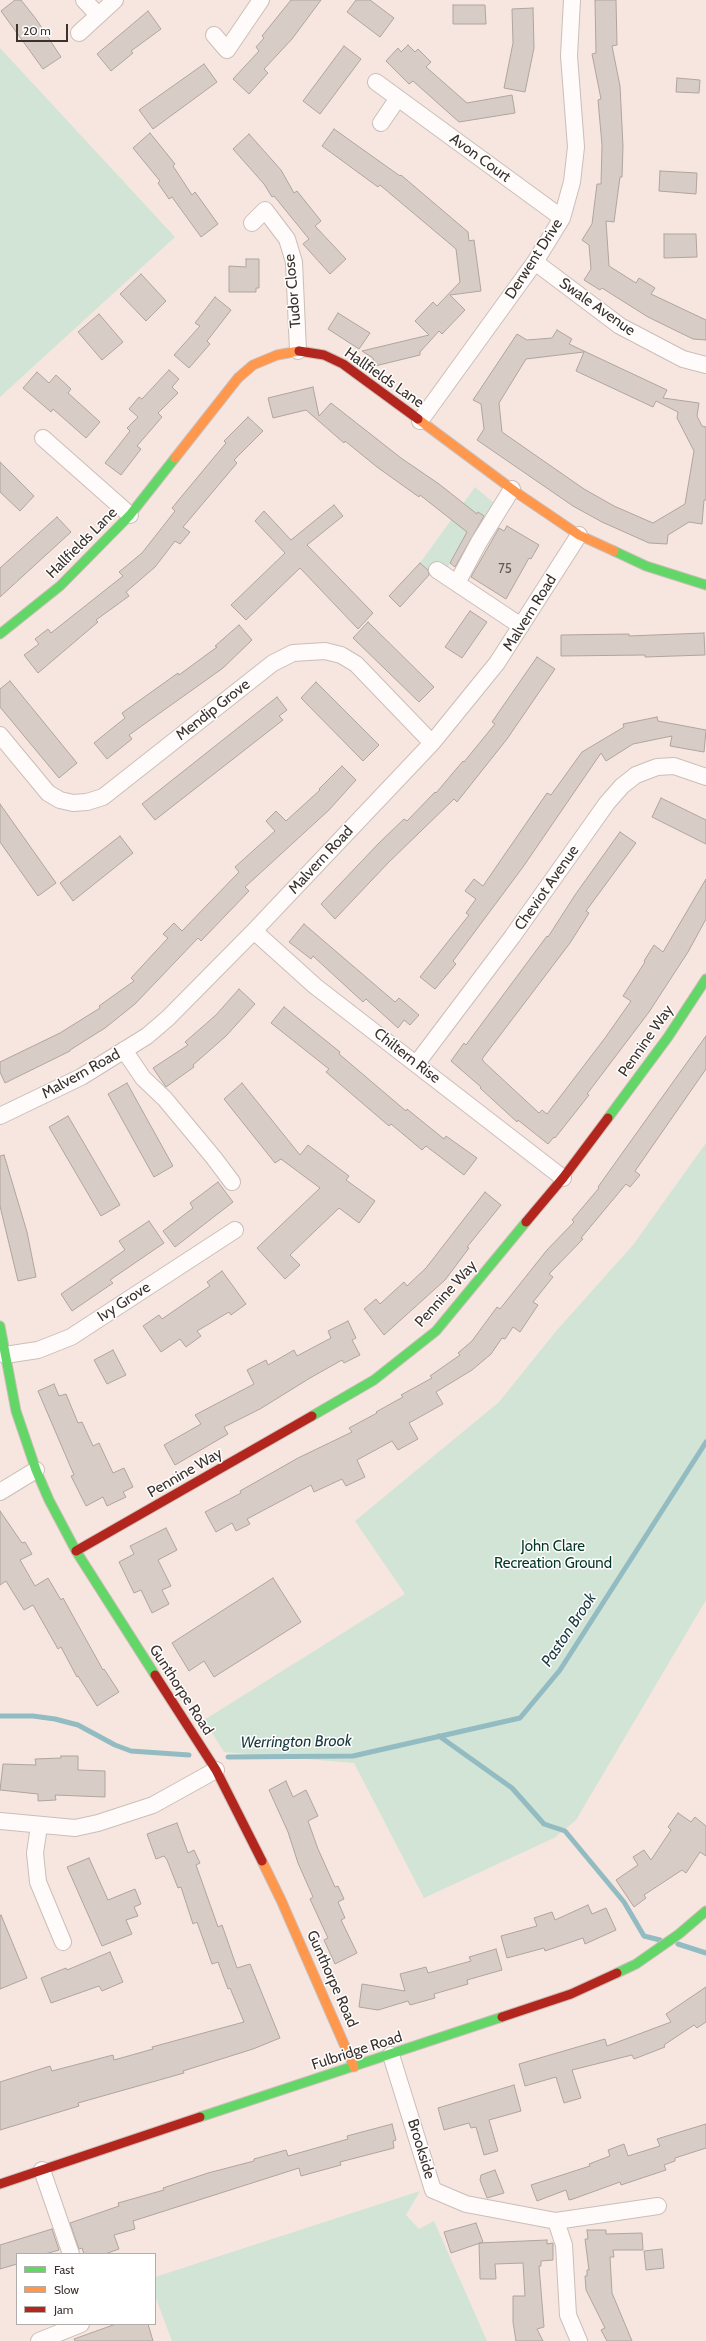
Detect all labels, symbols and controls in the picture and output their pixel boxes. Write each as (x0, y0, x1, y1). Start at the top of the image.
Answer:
scale bar (18, 16, 70, 42)
text: 20 m (23, 23, 51, 38)
street label: Avon Court (446, 130, 514, 186)
street label: Derwent Drive (501, 215, 567, 303)
street label: Tudor Close (281, 253, 305, 329)
street label: Swale Avenue (556, 274, 638, 340)
street label: Hallfields Lane (341, 344, 427, 412)
street label: Hallfields Lane (43, 504, 121, 582)
house number: 75 (498, 561, 512, 577)
street label: Malvern Road (499, 571, 561, 655)
street label: Mendip Grove (172, 676, 254, 744)
street label: Malvern Road (285, 822, 357, 898)
street label: Cheviot Avenue (511, 842, 583, 934)
street label: Pennine Way (615, 1002, 677, 1080)
street label: Chiltern Rise (370, 1025, 444, 1087)
street label: Malvern Road (39, 1045, 123, 1103)
street label: Pennine Way (411, 1257, 481, 1331)
street label: Ivy Grove (94, 1278, 154, 1326)
street label: Pennine Way (144, 1444, 226, 1502)
park label: John Clare Recreation Ground (494, 1538, 612, 1573)
water label: Paston Brook (537, 1589, 601, 1671)
street label: Gunthorpe Road (145, 1641, 217, 1739)
water label: Werrington Brook (240, 1731, 352, 1753)
street label: Gunthorpe Road (303, 1928, 361, 2030)
street label: Fulbridge Road (309, 2028, 405, 2074)
street label: Brookside (403, 2117, 439, 2181)
legend (16, 2253, 156, 2325)
text: Fast (54, 2262, 74, 2277)
text: Slow (54, 2282, 79, 2297)
text: Jam (54, 2302, 73, 2317)

